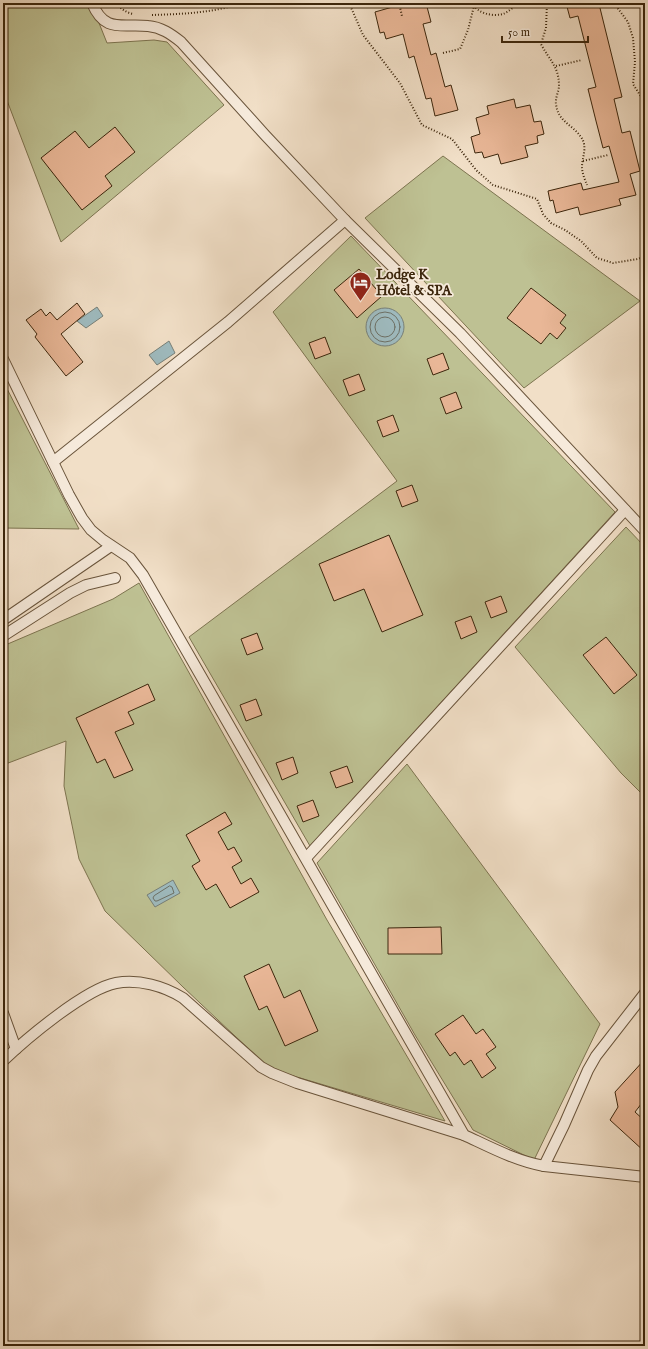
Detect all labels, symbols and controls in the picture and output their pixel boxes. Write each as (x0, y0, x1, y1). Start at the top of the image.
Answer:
scale bar (502, 18, 588, 44)
text: 50 m (508, 25, 530, 40)
place label: Lodge K Hôtel & SPA (376, 266, 453, 300)
hotel icon: Lodge K Hôtel & SPA (347, 270, 373, 303)

